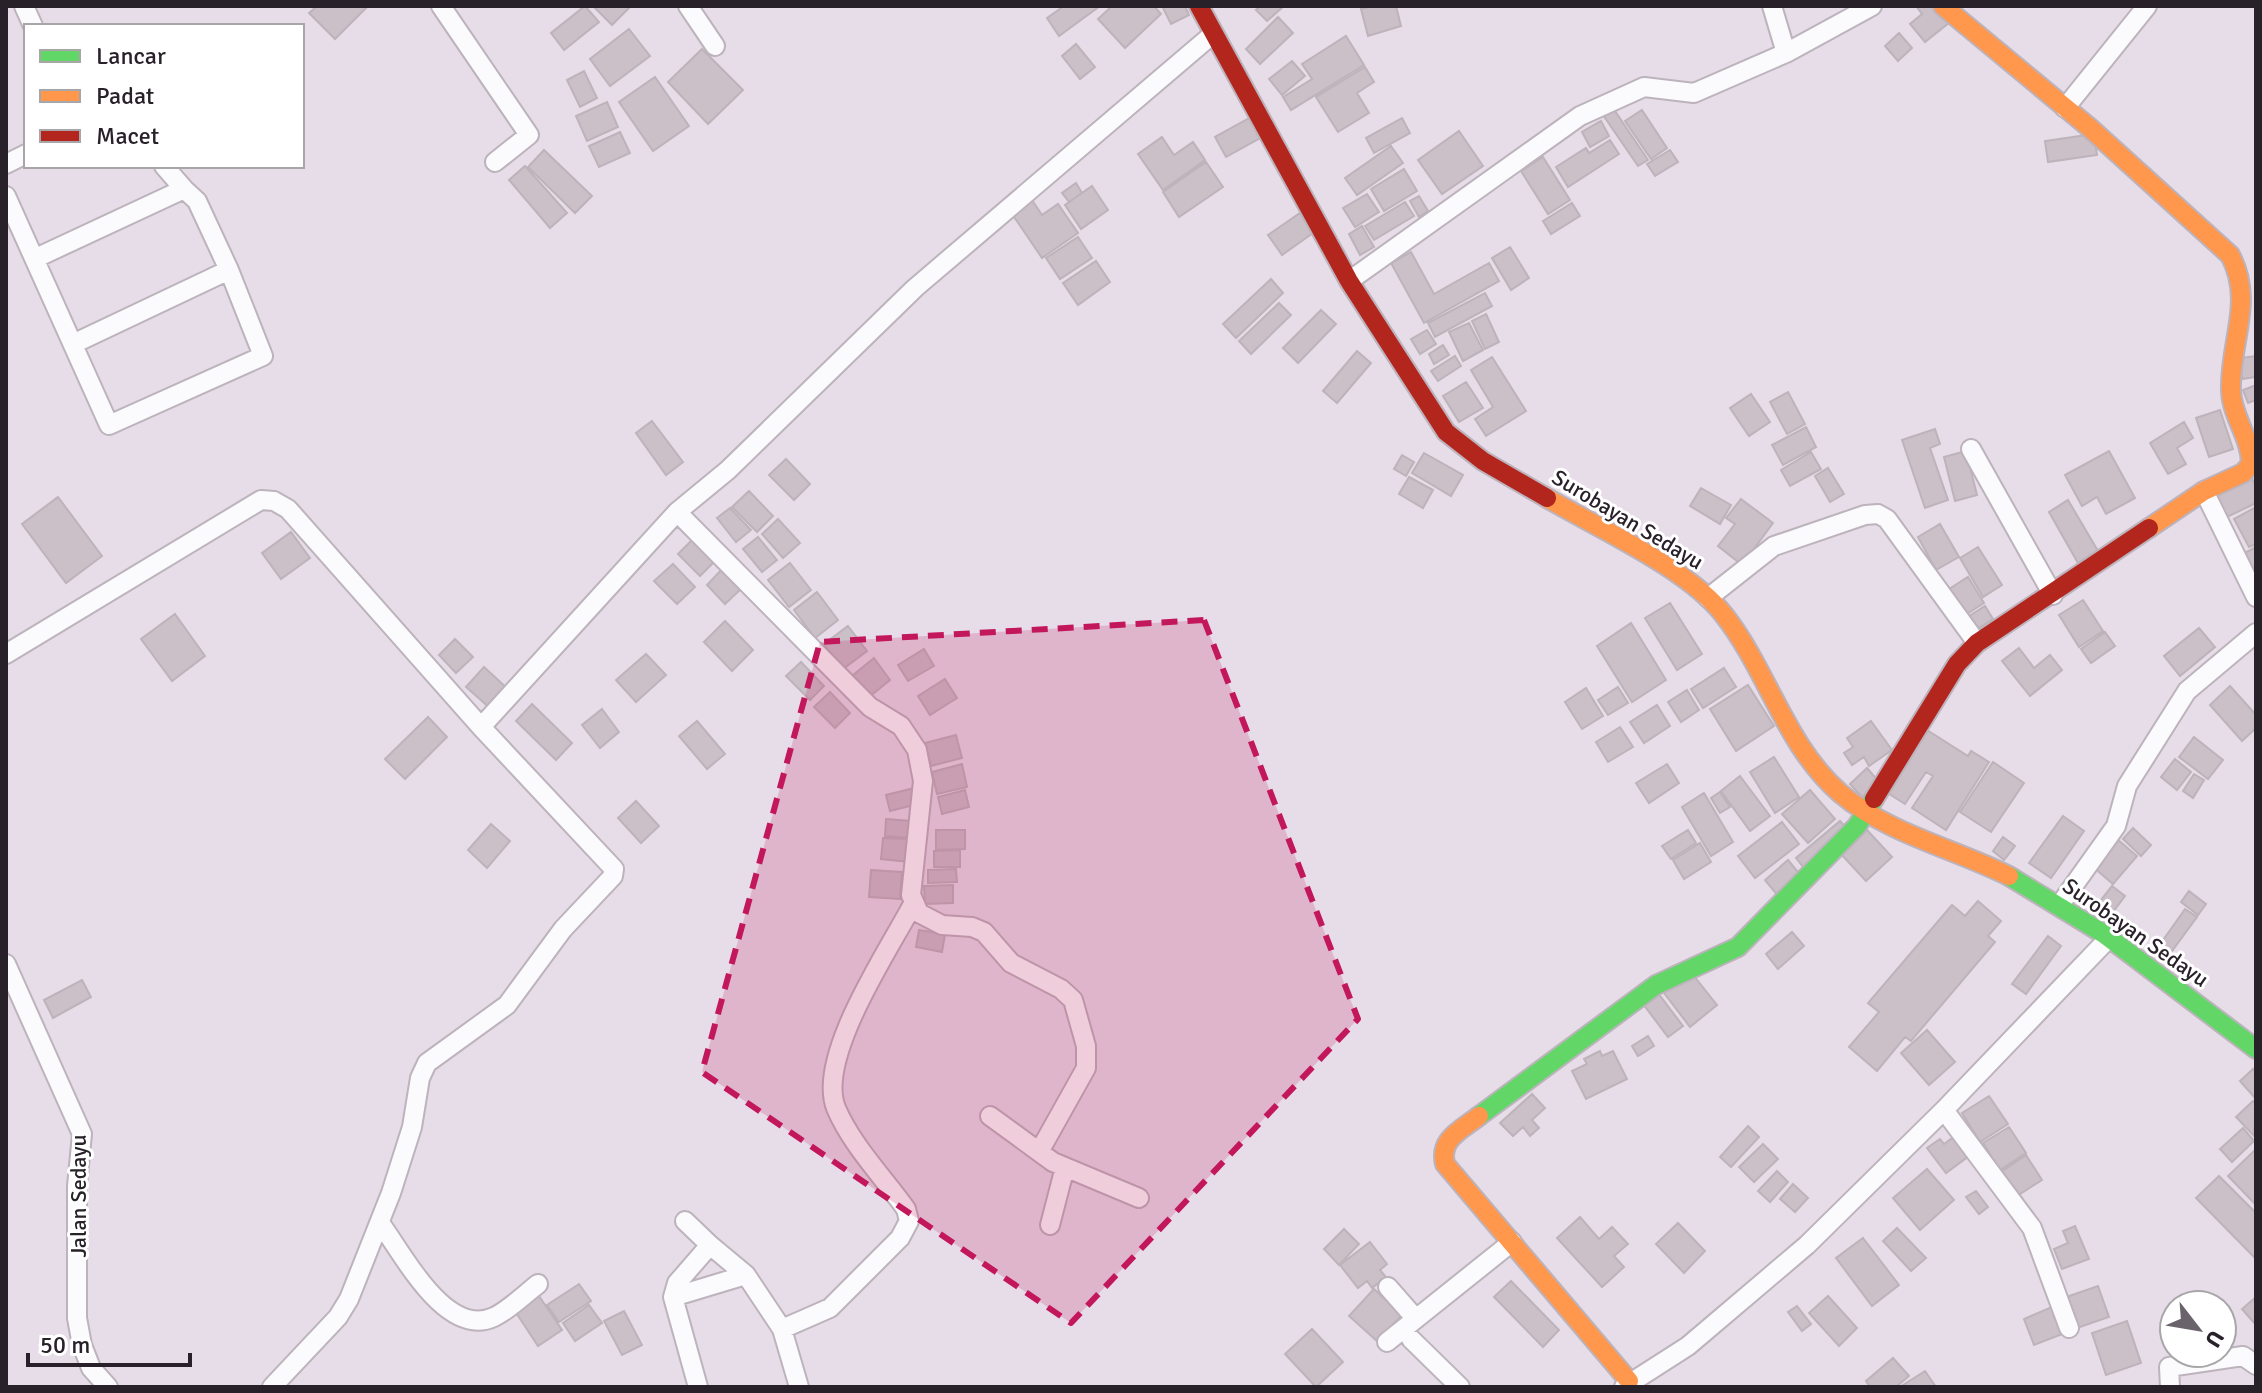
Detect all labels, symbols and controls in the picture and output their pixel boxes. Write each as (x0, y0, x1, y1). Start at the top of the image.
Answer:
legend (24, 24, 304, 168)
text: Lancar (96, 41, 166, 71)
text: Padat (96, 81, 154, 111)
text: Macet (96, 121, 159, 151)
street label: Surobayan Sedayu (1547, 464, 1708, 575)
street label: Surobayan Sedayu (2058, 872, 2214, 993)
street label: Jalan Sedayu (65, 1134, 92, 1258)
north arrow (2158, 1289, 2238, 1369)
scale bar (28, 1317, 190, 1367)
text: U (2199, 1326, 2230, 1352)
text: 50 m (40, 1330, 90, 1360)

